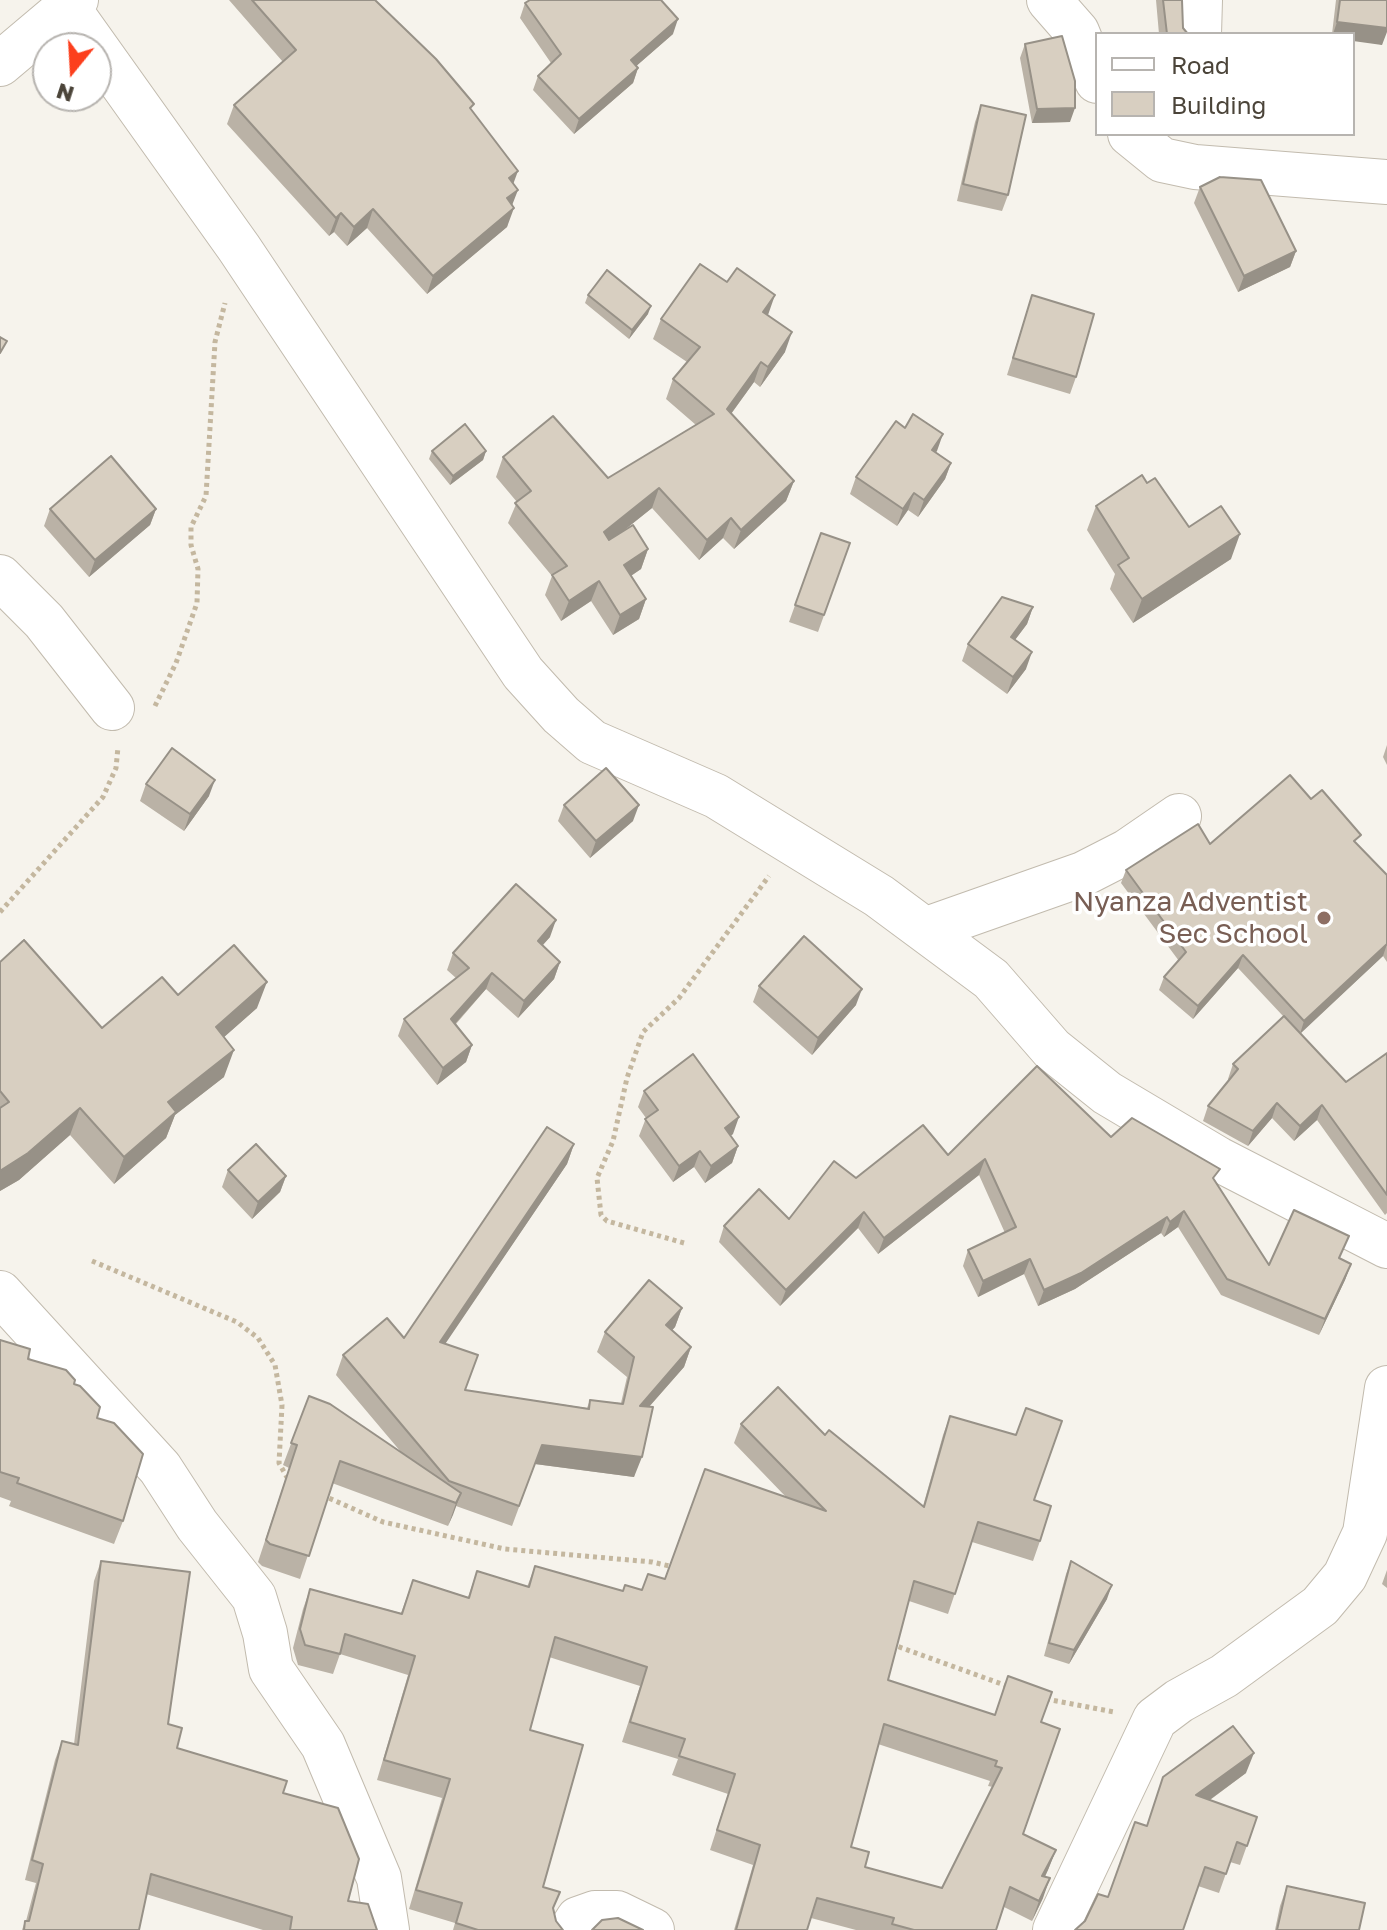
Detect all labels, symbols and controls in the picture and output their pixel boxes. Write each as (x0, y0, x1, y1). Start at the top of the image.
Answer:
north arrow (32, 32, 112, 112)
legend (1095, 32, 1355, 136)
text: Road (1171, 50, 1230, 79)
text: N (53, 78, 77, 109)
text: Building (1171, 90, 1266, 119)
place label: Nyanza Adventist Sec School (1073, 885, 1308, 951)
marker: Nyanza Adventist Sec School (1315, 909, 1333, 927)

